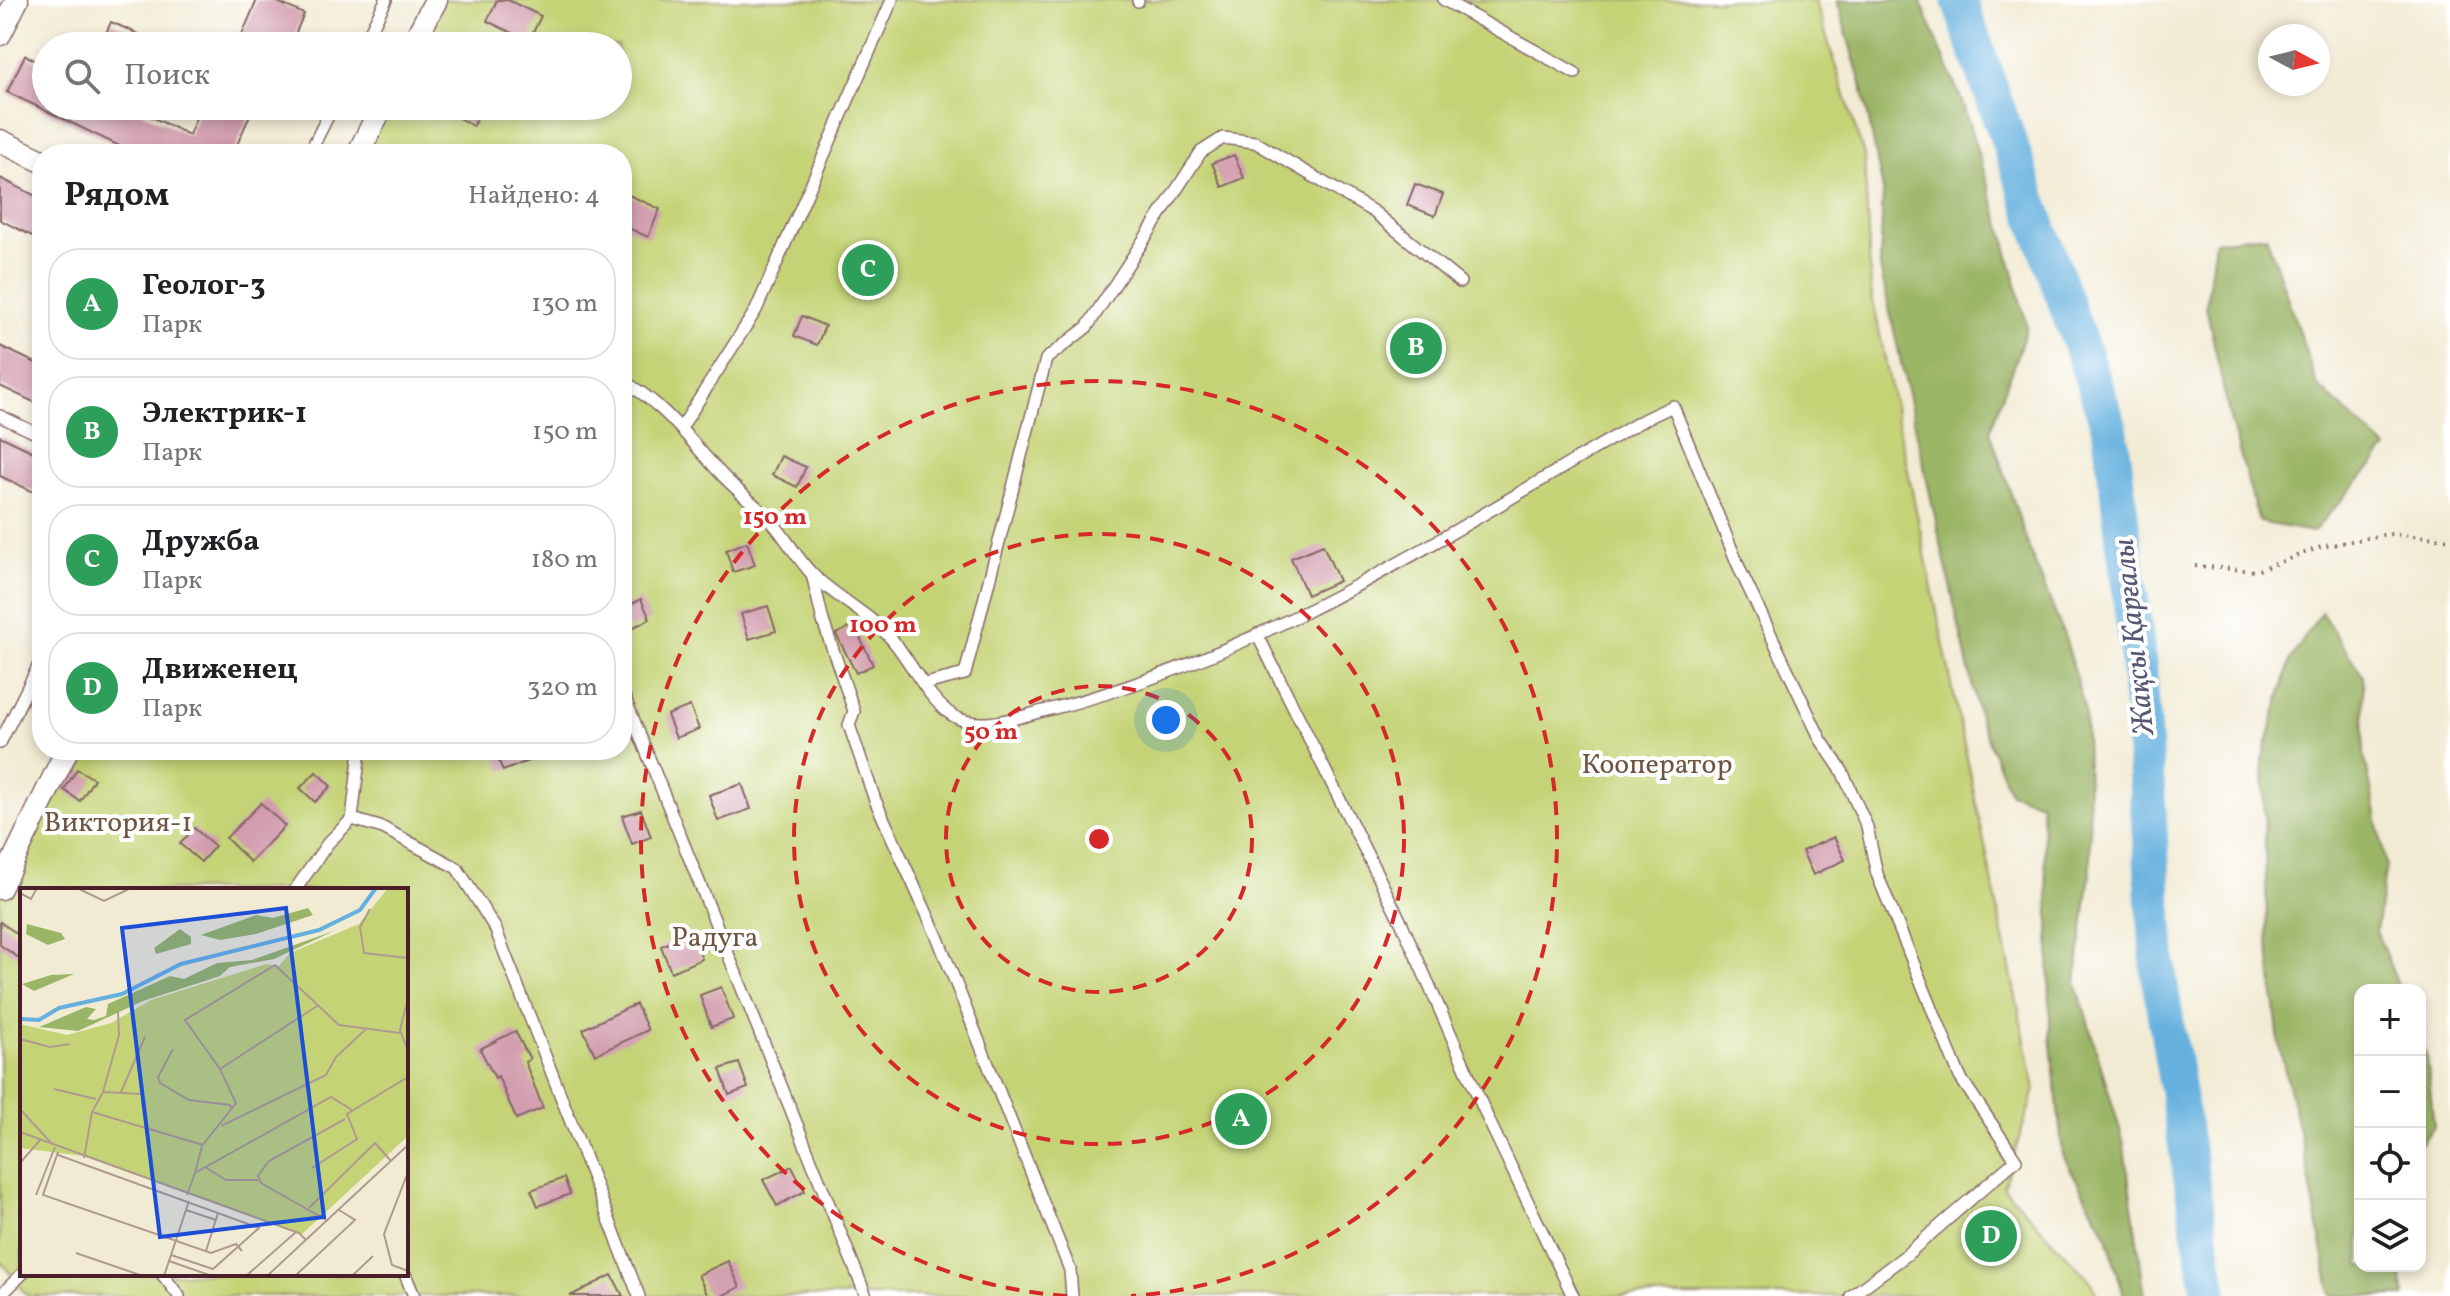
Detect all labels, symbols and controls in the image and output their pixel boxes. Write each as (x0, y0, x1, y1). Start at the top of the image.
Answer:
north arrow (2258, 24, 2330, 96)
search box (32, 32, 632, 120)
icon: search (60, 54, 104, 98)
text: Поиск (124, 55, 210, 97)
text: Рядом (64, 173, 169, 220)
text: Найдено: 4 (468, 178, 600, 214)
pin: C (842, 240, 894, 300)
text: Геолог-3 (142, 265, 265, 307)
text: A (83, 286, 101, 322)
text: 130 m (531, 286, 598, 322)
text: Парк (142, 307, 202, 343)
pin: B (1390, 318, 1442, 378)
text: Электрик-1 (142, 393, 307, 435)
text: B (83, 414, 101, 450)
text: 150 m (532, 414, 598, 450)
text: Парк (142, 435, 202, 471)
text: 150 m (743, 501, 807, 535)
text: Дружба (142, 521, 260, 563)
water label: Жақсы Қарғалы (2104, 536, 2166, 738)
text: C (84, 542, 100, 578)
text: 180 m (531, 542, 598, 578)
text: Парк (142, 563, 202, 599)
text: 100 m (849, 609, 917, 643)
text: Движенец (142, 649, 298, 691)
text: D (82, 670, 102, 706)
text: 320 m (527, 670, 598, 706)
text: Парк (142, 691, 202, 727)
your location (1146, 700, 1186, 740)
text: 50 m (964, 716, 1018, 750)
park label: Кооператор (1582, 746, 1732, 785)
park label: Виктория-1 (44, 804, 192, 843)
centre of rings (1085, 825, 1113, 853)
inset map (20, 888, 408, 1276)
park label: Радуга (671, 919, 759, 958)
map controls (2354, 984, 2426, 1272)
button: + (2354, 984, 2426, 1056)
button: − (2354, 1056, 2426, 1128)
pin: A (1215, 1089, 1267, 1149)
button: locate (2354, 1128, 2426, 1200)
button: layers (2354, 1200, 2426, 1272)
pin: D (1965, 1206, 2017, 1266)

